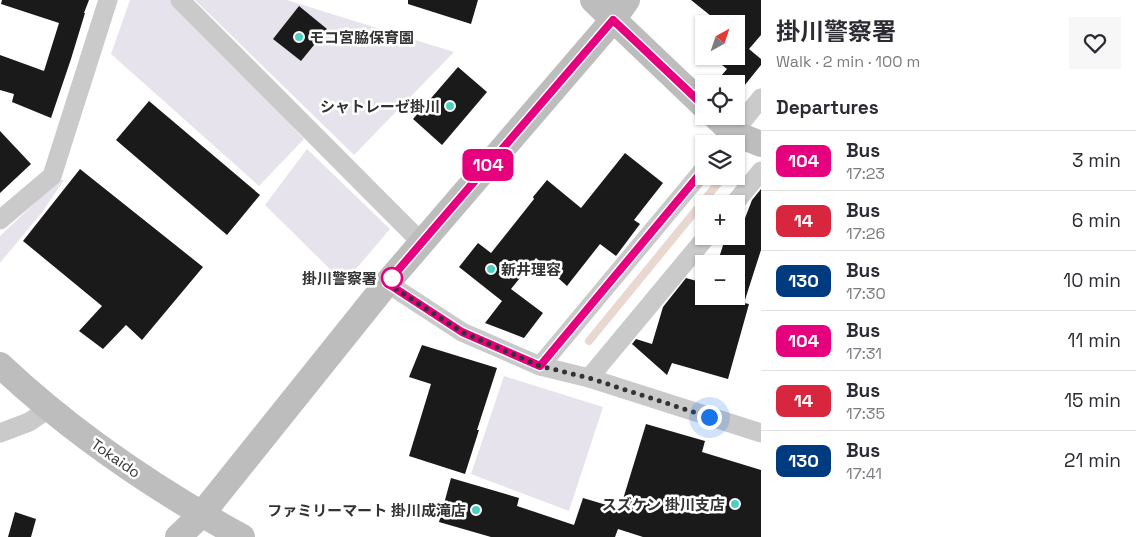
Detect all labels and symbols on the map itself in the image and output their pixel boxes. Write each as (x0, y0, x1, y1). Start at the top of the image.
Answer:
north arrow (695, 15, 745, 65)
place label: モコ宮脇保育園 (309, 28, 414, 47)
marker: モコ宮脇保育園 (293, 31, 305, 43)
place label: シャトレーゼ掛川 (320, 97, 440, 116)
marker: シャトレーゼ掛川 (444, 100, 456, 112)
line badge: 104 (459, 149, 517, 181)
place label: 新井理容 (501, 260, 561, 279)
marker: 新井理容 (485, 263, 497, 275)
marker: 掛川警察署 (381, 267, 403, 289)
place label: 掛川警察署 (302, 269, 377, 288)
your location (697, 405, 722, 430)
street label: Tokaido (88, 434, 144, 482)
place label: スズケン 掛川支店 (602, 495, 725, 514)
marker: スズケン 掛川支店 (729, 498, 741, 510)
place label: ファミリーマート 掛川成滝店 (267, 501, 466, 520)
marker: ファミリーマート 掛川成滝店 (470, 504, 482, 516)

